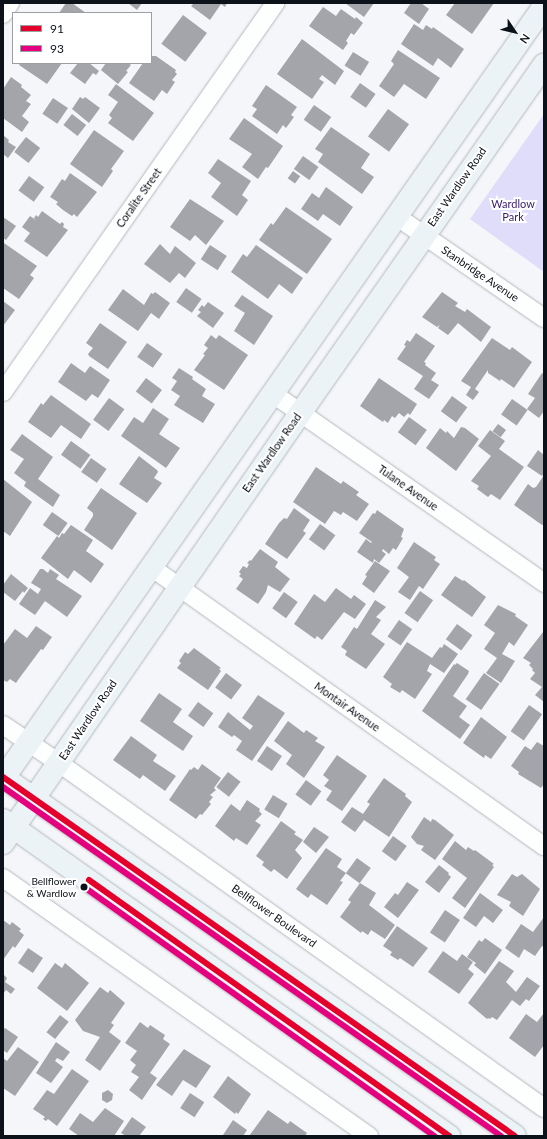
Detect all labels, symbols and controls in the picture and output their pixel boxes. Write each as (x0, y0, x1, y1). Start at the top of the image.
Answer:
legend (12, 12, 152, 64)
north arrow (495, 12, 535, 52)
text: 91 (50, 21, 64, 36)
text: N (517, 32, 533, 46)
text: 93 (50, 41, 64, 56)
street label: East Wardlow Road (425, 145, 489, 229)
street label: Coralite Street (114, 166, 164, 230)
park label: Wardlow Park (491, 198, 535, 224)
street label: Stanbridge Avenue (439, 243, 521, 305)
street label: East Wardlow Road (240, 411, 304, 495)
street label: Tulane Avenue (375, 462, 441, 514)
street label: East Wardlow Road (56, 677, 120, 763)
street label: Montair Avenue (311, 679, 383, 735)
place label: Bellflower & Wardlow (27, 875, 76, 898)
marker: Bellflower & Wardlow (79, 882, 89, 892)
street label: Bellflower Boulevard (229, 882, 319, 950)

